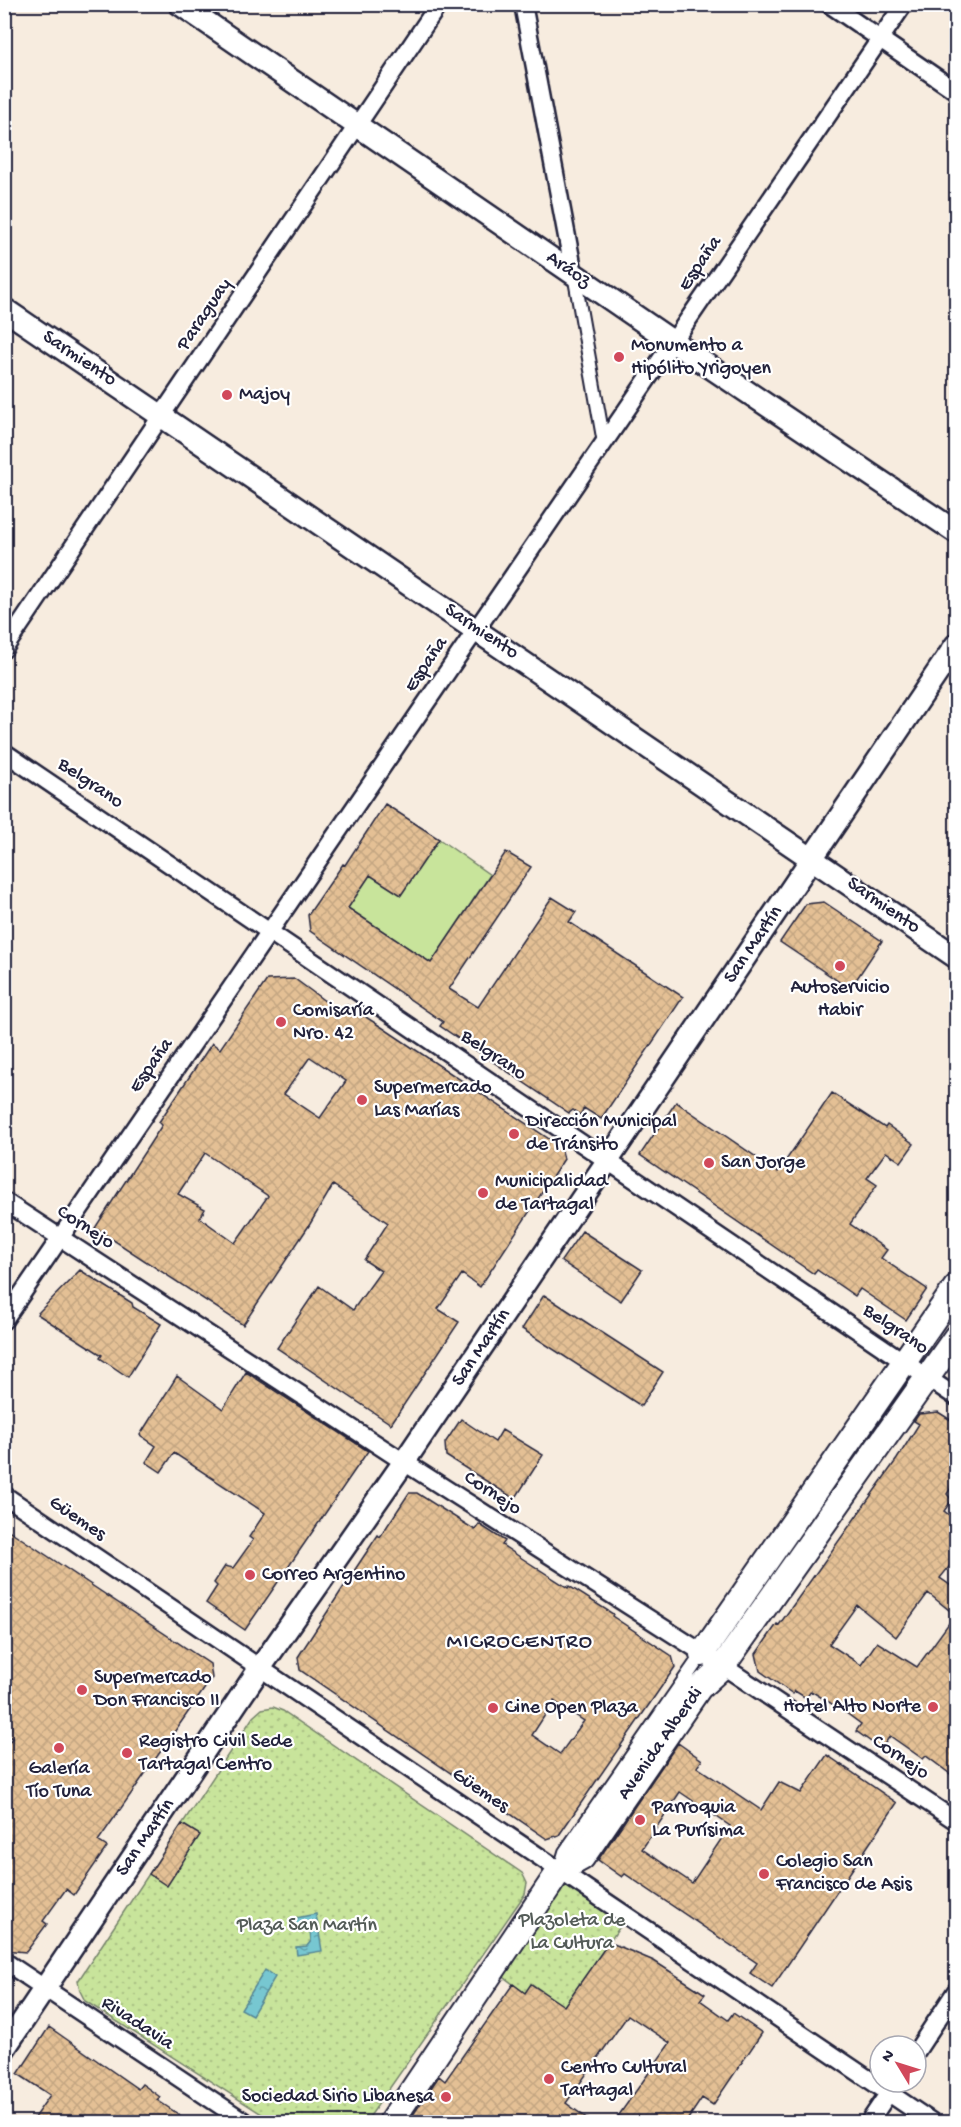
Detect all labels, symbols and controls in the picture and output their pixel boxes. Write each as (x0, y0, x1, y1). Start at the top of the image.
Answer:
street label: España (674, 231, 728, 296)
street label: Aráoz (541, 247, 596, 294)
street label: Paraguay (172, 274, 238, 356)
street label: Sarmiento (38, 326, 120, 392)
place label: Monumento a Hipólito Yrigoyen (631, 335, 772, 381)
marker: Monumento a Hipólito Yrigoyen (612, 350, 626, 364)
place label: Majoy (239, 384, 290, 407)
marker: Majoy (220, 388, 234, 402)
street label: Sarmiento (440, 599, 522, 665)
street label: España (400, 632, 454, 697)
street label: Belgrano (52, 753, 127, 814)
street label: Sarmiento (842, 872, 924, 940)
street label: San Martín (720, 901, 789, 988)
marker: Autoservicio Habir (833, 959, 847, 973)
place label: Autoservicio Habir (790, 977, 890, 1023)
place label: Comisaría Nro. 42 (293, 1000, 375, 1046)
marker: Comisaría Nro. 42 (274, 1015, 288, 1029)
street label: Belgrano (455, 1025, 530, 1086)
street label: España (125, 1034, 180, 1098)
place label: Supermercado Las Marías (374, 1077, 492, 1123)
marker: Supermercado Las Marías (355, 1093, 369, 1107)
place label: Dirección Municipal de Tránsito (524, 1111, 677, 1157)
marker: Dirección Municipal de Tránsito (507, 1127, 521, 1141)
place label: San Jorge (721, 1152, 806, 1175)
marker: San Jorge (702, 1156, 716, 1170)
place label: Municipalidad de Tartagal (495, 1171, 610, 1217)
marker: Municipalidad de Tartagal (476, 1186, 490, 1200)
street label: Cornejo (52, 1201, 118, 1255)
street label: Belgrano (857, 1299, 932, 1360)
street label: San Martín (448, 1304, 517, 1391)
street label: Cornejo (459, 1467, 525, 1521)
street label: Güemes (44, 1492, 111, 1547)
place label: Correo Argentino (262, 1564, 405, 1587)
marker: Correo Argentino (243, 1568, 257, 1582)
district label: MICROCENTRO (447, 1630, 593, 1656)
place label: Supermercado Don Francisco II (92, 1667, 220, 1713)
marker: Supermercado Don Francisco II (75, 1683, 89, 1697)
street label: Avenida Alberdi (614, 1683, 708, 1805)
place label: Hotel Alto Norte (783, 1696, 922, 1719)
place label: Cine Open Plaza (505, 1697, 639, 1720)
marker: Hotel Alto Norte (926, 1700, 940, 1714)
marker: Cine Open Plaza (486, 1701, 500, 1715)
street label: Cornejo (867, 1730, 933, 1786)
place label: Registro Civil Sede Tartagal Centro (138, 1731, 293, 1777)
marker: Galería Tío Tuna (52, 1741, 66, 1755)
marker: Registro Civil Sede Tartagal Centro (120, 1746, 134, 1760)
place label: Galería Tío Tuna (26, 1758, 92, 1804)
street label: Güemes (447, 1764, 514, 1819)
street label: San Martín (112, 1794, 181, 1881)
place label: Parroquia La Purísima (651, 1797, 745, 1843)
marker: Parroquia La Purísima (633, 1813, 647, 1827)
place label: Colegio San Francisco de Asis (775, 1851, 913, 1897)
marker: Colegio San Francisco de Asis (757, 1867, 771, 1881)
park label: Plazoleta de La Cultura (518, 1910, 626, 1956)
park label: Plaza San Martín (236, 1915, 377, 1938)
street label: Rivadavia (96, 1992, 178, 2056)
north arrow (868, 2034, 928, 2094)
text: N (878, 2047, 900, 2067)
place label: Centro Cultural Tartagal (560, 2057, 687, 2103)
marker: Centro Cultural Tartagal (542, 2072, 556, 2086)
place label: Sociedad Sirio Libanesa (242, 2086, 435, 2109)
marker: Sociedad Sirio Libanesa (439, 2090, 453, 2104)

